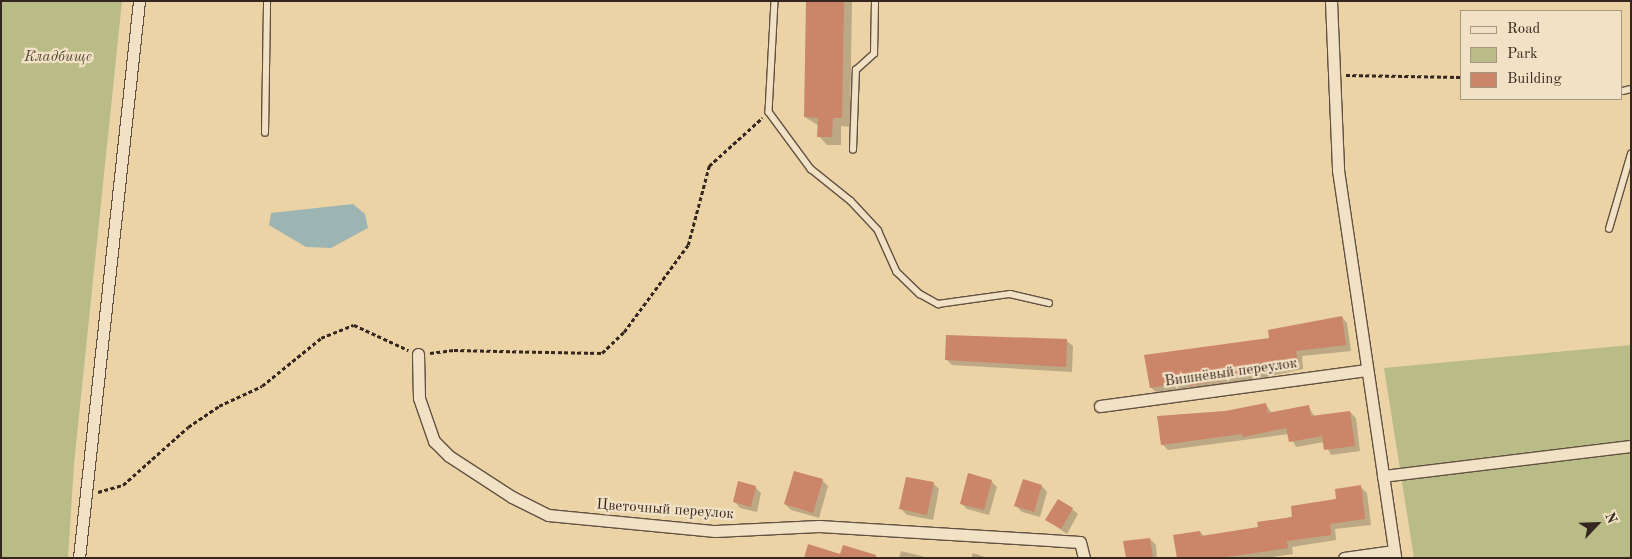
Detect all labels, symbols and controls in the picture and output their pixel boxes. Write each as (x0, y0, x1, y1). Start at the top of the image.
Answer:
legend (1460, 10, 1622, 100)
text: Road (1507, 22, 1540, 37)
text: Park (1507, 47, 1538, 62)
park label: Кладбище (24, 49, 92, 67)
text: Building (1507, 72, 1562, 87)
street label: Вишнёвый переулок (1164, 355, 1298, 391)
street label: Цветочный переулок (596, 496, 734, 524)
north arrow (1572, 499, 1622, 549)
text: N (1602, 510, 1619, 526)

